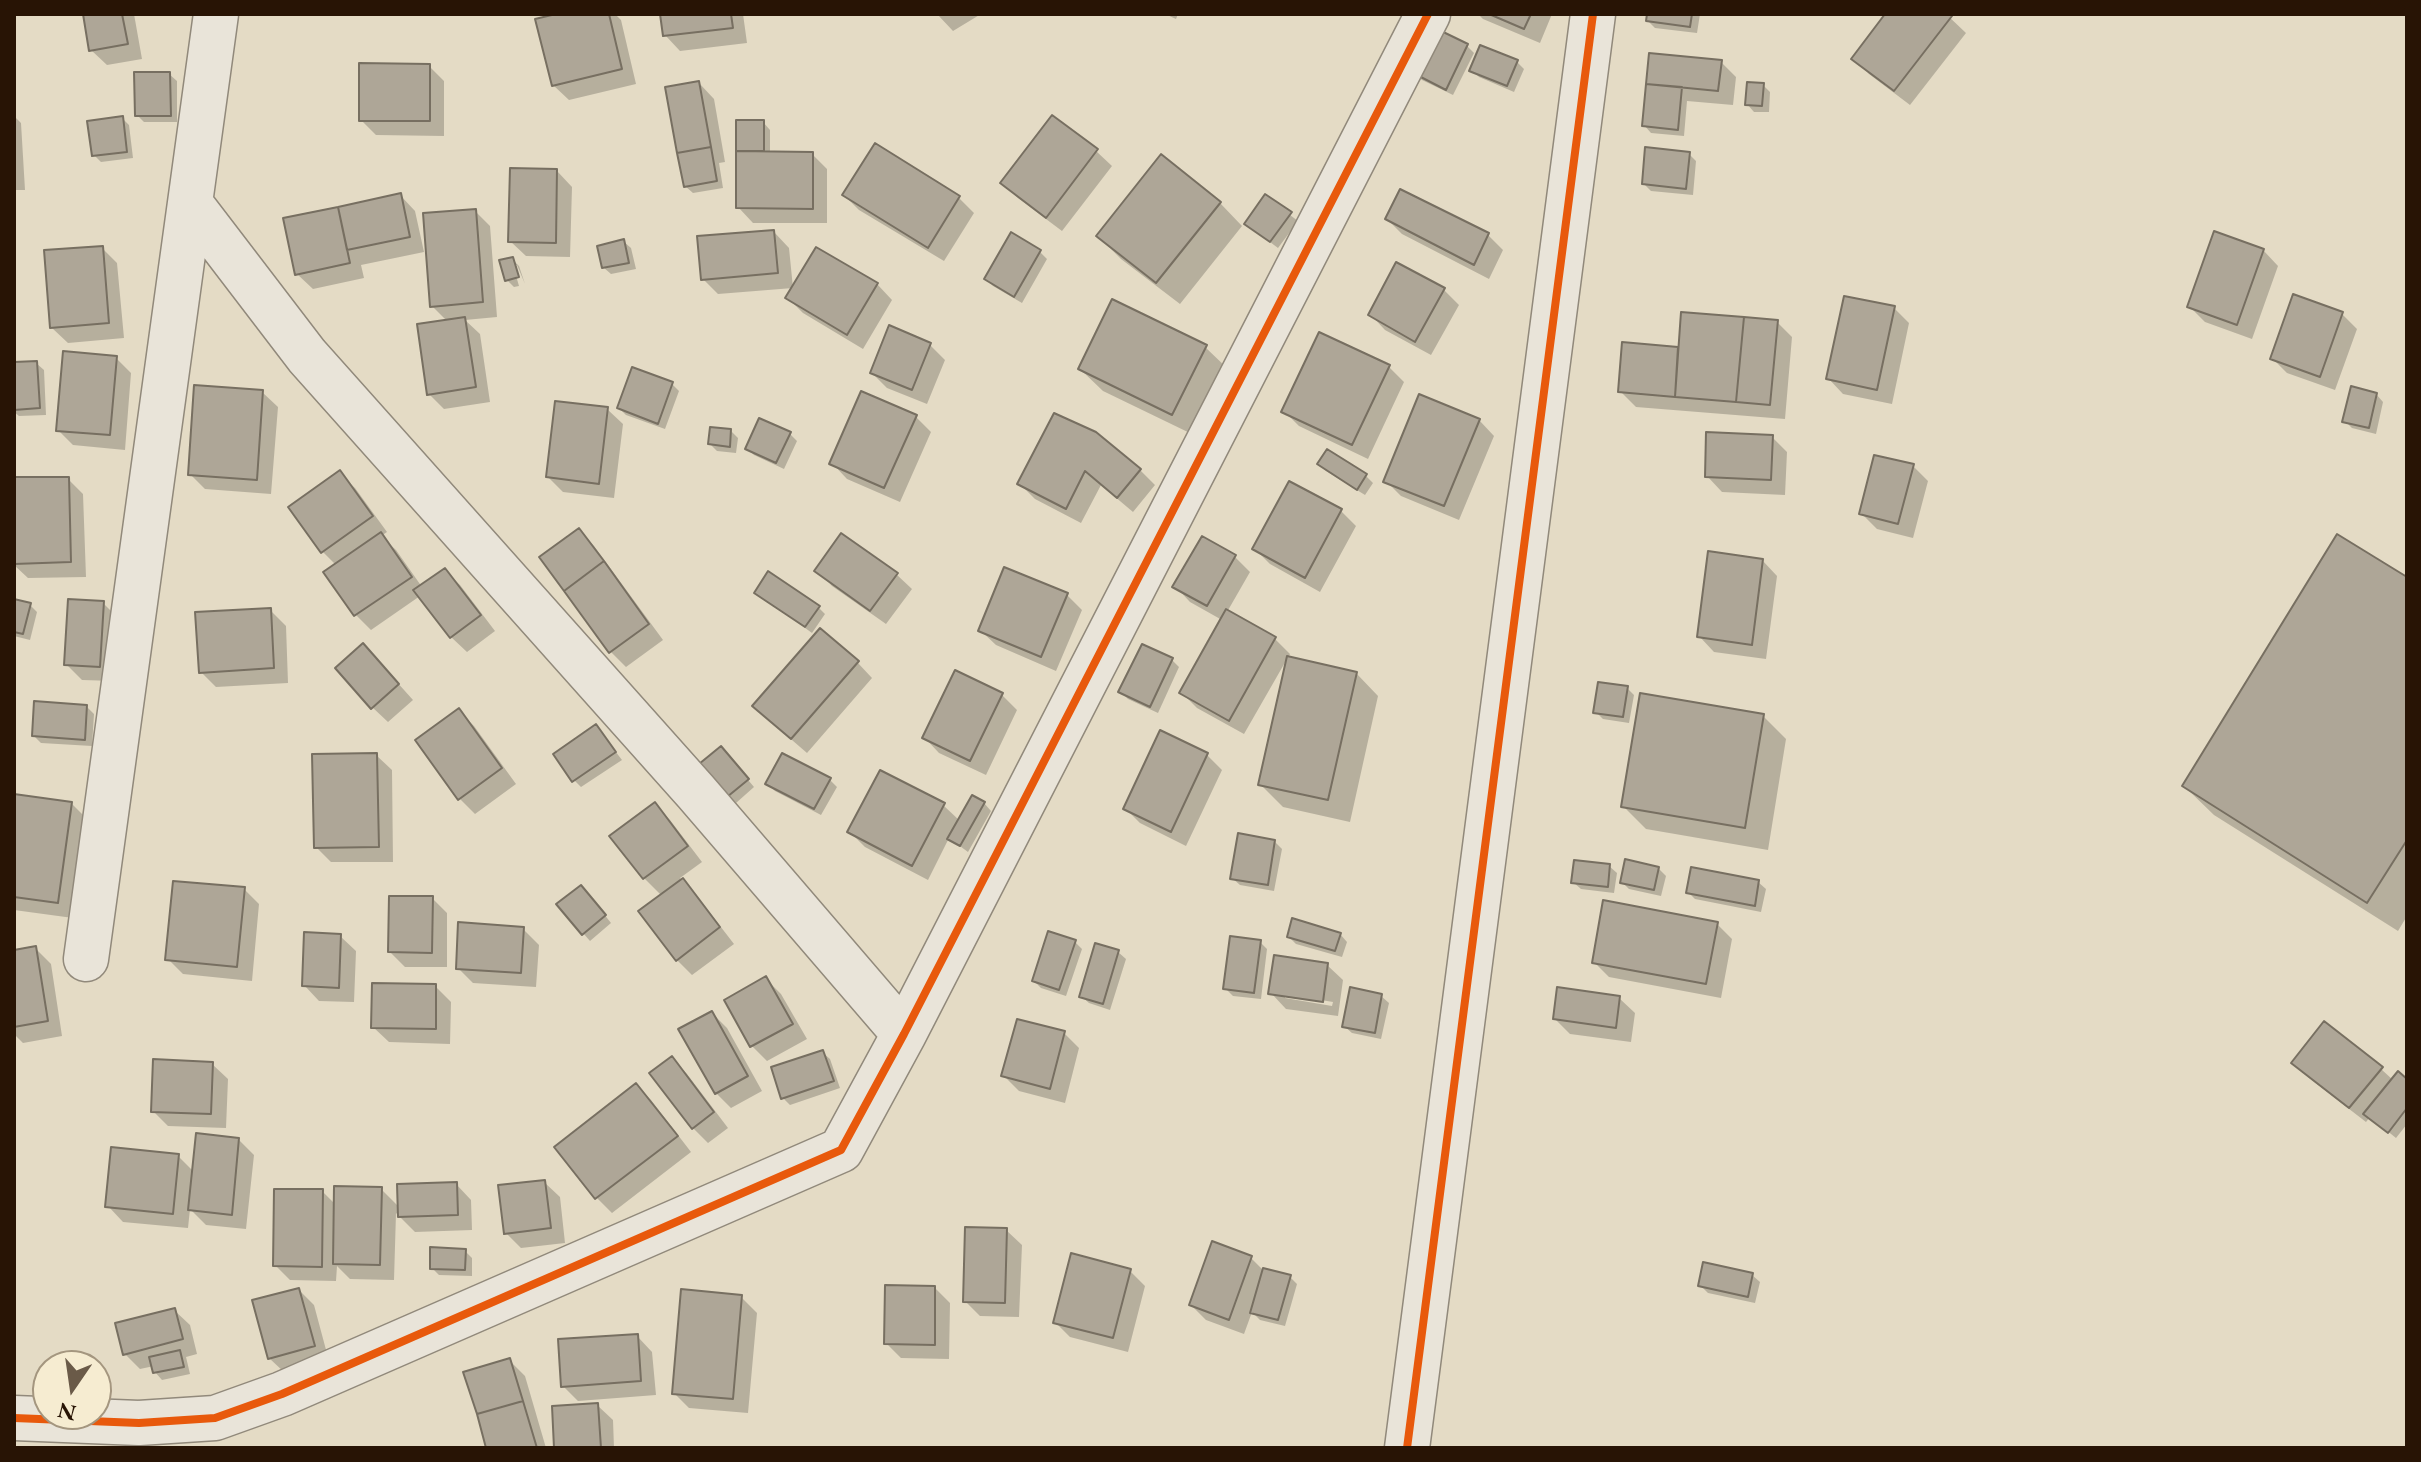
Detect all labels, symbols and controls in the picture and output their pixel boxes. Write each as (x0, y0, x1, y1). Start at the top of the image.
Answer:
north arrow (32, 1350, 112, 1430)
text: N (55, 1396, 79, 1428)

